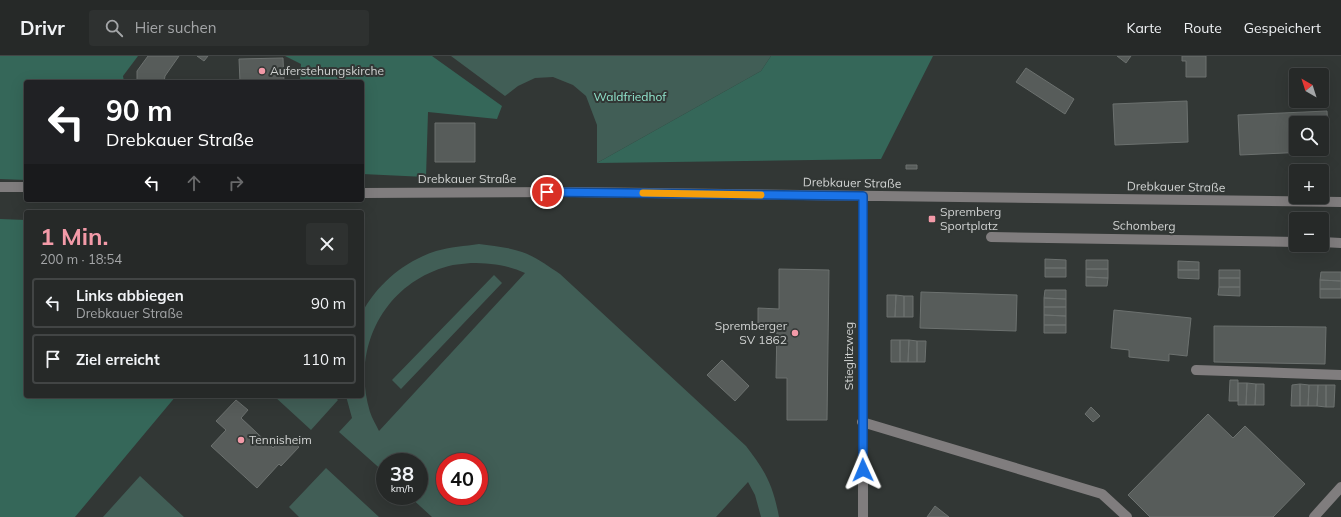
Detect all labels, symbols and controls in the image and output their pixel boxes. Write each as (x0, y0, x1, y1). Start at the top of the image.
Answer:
search box (89, 10, 369, 46)
text: Drivr (20, 16, 65, 40)
icon: search (103, 17, 125, 39)
text: Hier suchen (135, 18, 217, 37)
text: Karte (1127, 19, 1162, 37)
text: Route (1184, 19, 1222, 37)
text: Gespeichert (1244, 19, 1321, 37)
place label: Auferstehungskirche (270, 63, 384, 78)
marker: Auferstehungskirche (257, 66, 267, 76)
north arrow (1289, 68, 1329, 108)
map controls (1289, 68, 1329, 252)
park label: Waldfriedhof (594, 89, 667, 104)
text: 90 m (106, 93, 172, 128)
icon: left (40, 96, 92, 148)
button: search (1289, 116, 1329, 156)
text: Drebkauer Straße (106, 128, 254, 151)
button: + (1289, 164, 1329, 204)
street label: Drebkauer Straße (418, 171, 516, 186)
icon: left (141, 172, 163, 194)
icon: ahead (183, 172, 205, 194)
icon: right (225, 172, 247, 194)
street label: Drebkauer Straße (803, 174, 901, 191)
pin (530, 175, 564, 209)
street label: Drebkauer Straße (1127, 178, 1225, 195)
icon: arrive (536, 181, 558, 203)
place label: Spremberg Sportplatz (940, 204, 1001, 233)
button: − (1289, 212, 1329, 252)
marker: Spremberg Sportplatz (927, 214, 937, 224)
street label: Schomberg (1112, 217, 1176, 234)
text: 1 Min. (40, 221, 109, 251)
button: close (306, 223, 348, 265)
text: 200 m · 18:54 (40, 251, 122, 267)
text: Links abbiegen (76, 286, 184, 305)
icon: left (42, 292, 64, 314)
text: 90 m (311, 294, 346, 313)
text: Drebkauer Straße (76, 305, 183, 321)
place label: Spremberger SV 1862 (715, 318, 788, 347)
street label: Stieglitzweg (841, 322, 856, 390)
marker: Spremberger SV 1862 (790, 328, 800, 338)
icon: arrive (42, 348, 64, 370)
text: Ziel erreicht (76, 350, 160, 369)
text: 110 m (302, 350, 346, 369)
place label: Tennisheim (249, 432, 312, 447)
marker: Tennisheim (236, 435, 246, 445)
position arrow (842, 449, 884, 491)
speed limit sign: 40 (436, 453, 488, 505)
text: 38 (390, 461, 414, 486)
text: km/h (391, 482, 413, 495)

